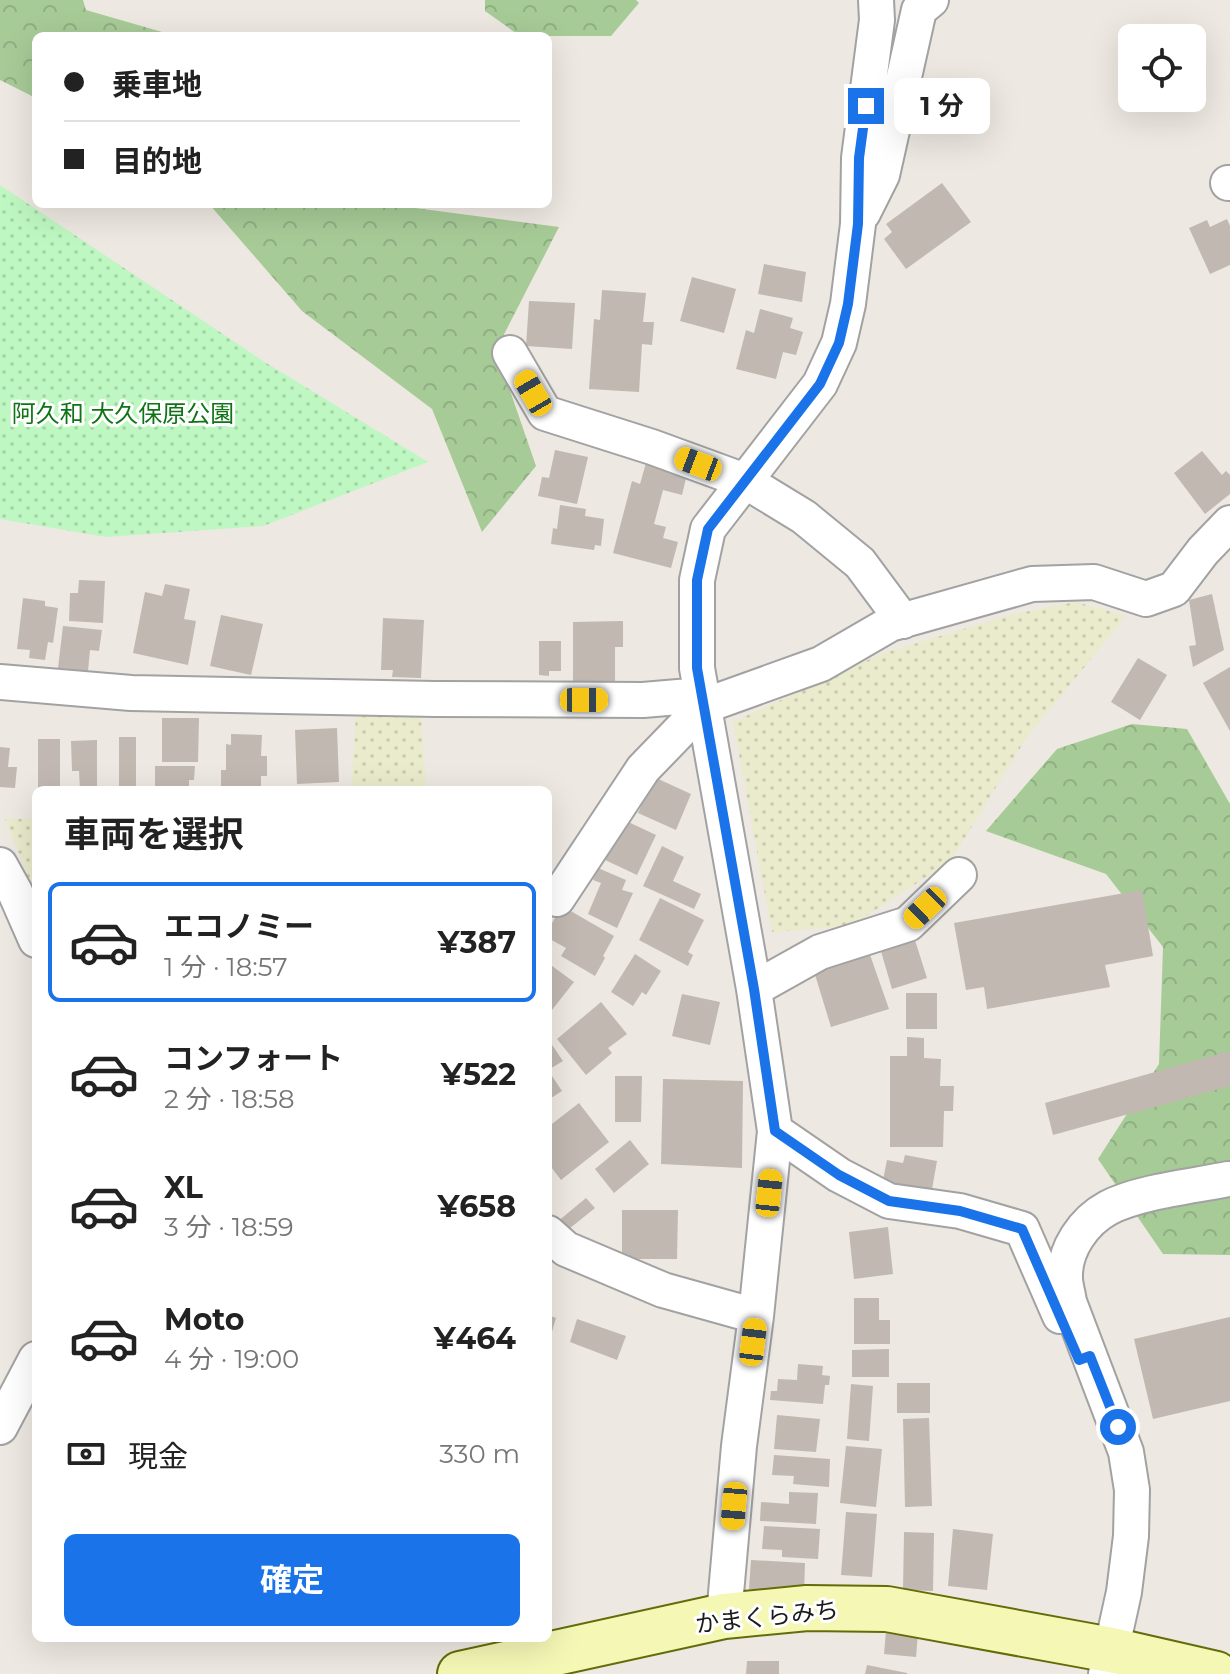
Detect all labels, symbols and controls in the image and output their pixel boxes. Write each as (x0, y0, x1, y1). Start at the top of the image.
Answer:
map controls (1118, 24, 1206, 112)
button: locate (1118, 24, 1206, 112)
text: 乗車地 (112, 66, 202, 103)
callout: 1 分 (894, 78, 990, 134)
route end (848, 88, 884, 124)
text: 1 分 (920, 90, 964, 122)
text: 目的地 (112, 143, 202, 180)
car (511, 366, 555, 420)
park label: 阿久和 大久保原公園 (12, 399, 234, 428)
car (671, 444, 725, 484)
car (560, 688, 608, 712)
text: 車両を選択 (64, 812, 244, 856)
car (899, 883, 951, 933)
icon: car (68, 906, 140, 978)
text: エコノミー (164, 908, 314, 945)
text: ¥387 (437, 924, 516, 961)
text: 1 分 · 18:57 (164, 951, 288, 983)
icon: car (68, 1038, 140, 1110)
text: コンフォート (164, 1040, 343, 1077)
text: ¥522 (441, 1056, 516, 1093)
text: 2 分 · 18:58 (164, 1083, 295, 1115)
car (755, 1168, 783, 1218)
text: XL (164, 1169, 203, 1206)
icon: car (68, 1170, 140, 1242)
text: ¥658 (438, 1188, 516, 1225)
text: 3 分 · 18:59 (164, 1211, 294, 1243)
text: Moto (164, 1301, 245, 1338)
icon: car (68, 1302, 140, 1374)
car (738, 1317, 768, 1367)
text: ¥464 (434, 1320, 516, 1357)
text: 4 分 · 19:00 (164, 1343, 299, 1375)
route start (1100, 1409, 1136, 1445)
icon: cash (64, 1432, 108, 1476)
text: 現金 (128, 1438, 188, 1475)
text: 330 m (439, 1438, 520, 1470)
car (720, 1481, 748, 1531)
button: 確定 (64, 1534, 520, 1626)
street label: かまくらみち (694, 1595, 840, 1638)

